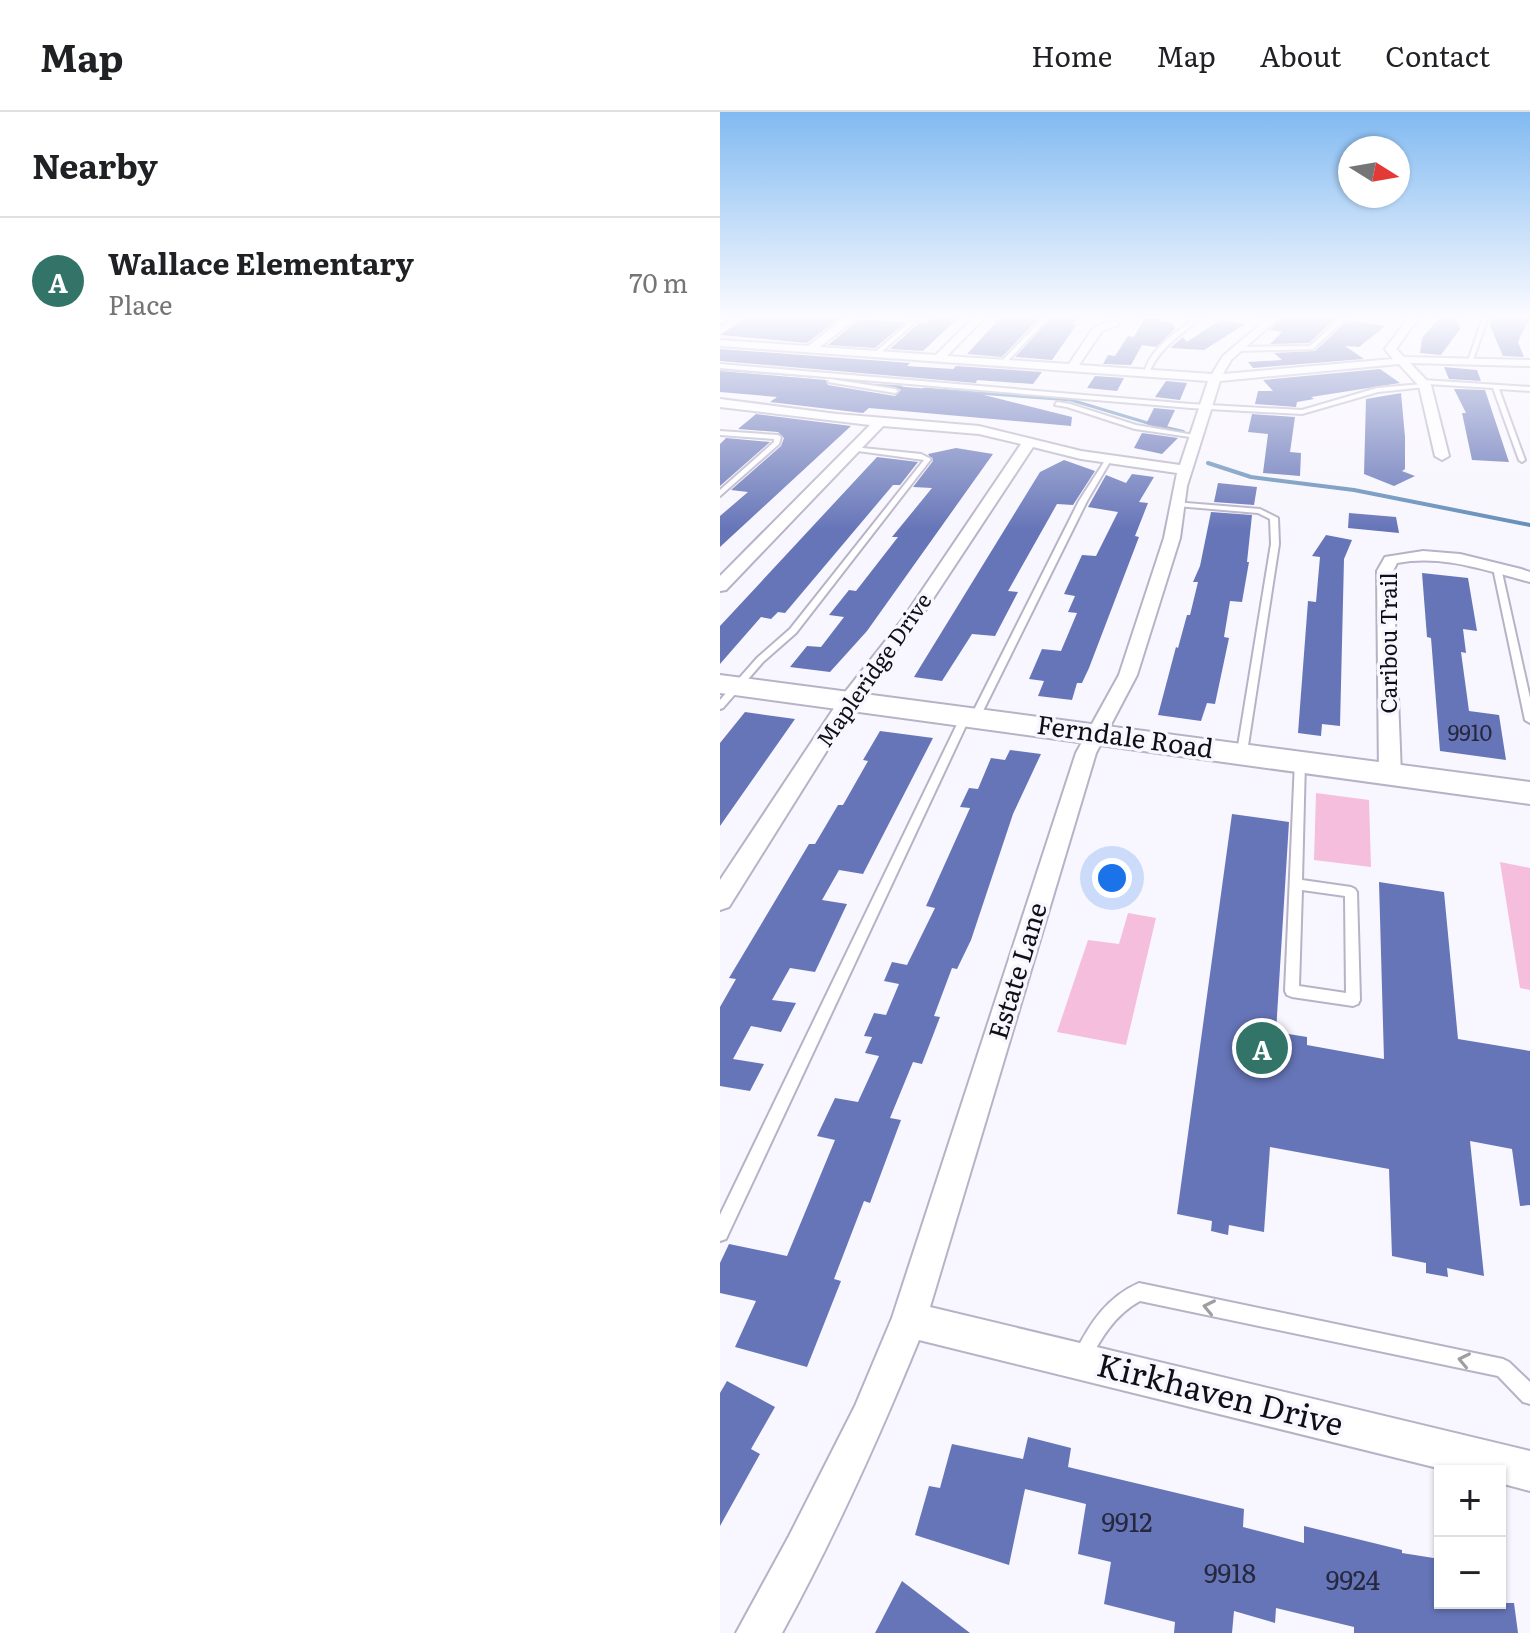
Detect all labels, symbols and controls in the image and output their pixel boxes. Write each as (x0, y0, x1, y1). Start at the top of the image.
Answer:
text: Map (40, 27, 124, 84)
text: Home (1031, 34, 1112, 76)
text: Map (1156, 34, 1216, 76)
text: About (1260, 34, 1341, 76)
text: Contact (1385, 34, 1490, 76)
north arrow (1338, 136, 1410, 208)
text: Nearby (32, 139, 158, 189)
text: Wallace Elementary (108, 240, 414, 284)
text: A (48, 262, 68, 301)
text: 70 m (629, 262, 688, 301)
text: Place (108, 284, 173, 323)
street label: Caribou Trail (1371, 572, 1404, 714)
street label: Mapleridge Drive (807, 585, 938, 753)
street label: Ferndale Road (1035, 703, 1216, 766)
house number: 9910 (1448, 715, 1492, 748)
your location (1092, 858, 1132, 898)
street label: Estate Lane (976, 897, 1055, 1044)
pin: A (1236, 1018, 1288, 1078)
one-way arrow (1203, 1299, 1216, 1316)
street label: Kirkhaven Drive (1093, 1338, 1349, 1446)
one-way arrow (1457, 1352, 1471, 1369)
map controls (1434, 1465, 1506, 1609)
button: + (1434, 1465, 1506, 1537)
house number: 9912 (1102, 1501, 1152, 1540)
button: − (1434, 1537, 1506, 1609)
house number: 9918 (1204, 1552, 1256, 1591)
house number: 9924 (1326, 1559, 1380, 1598)

